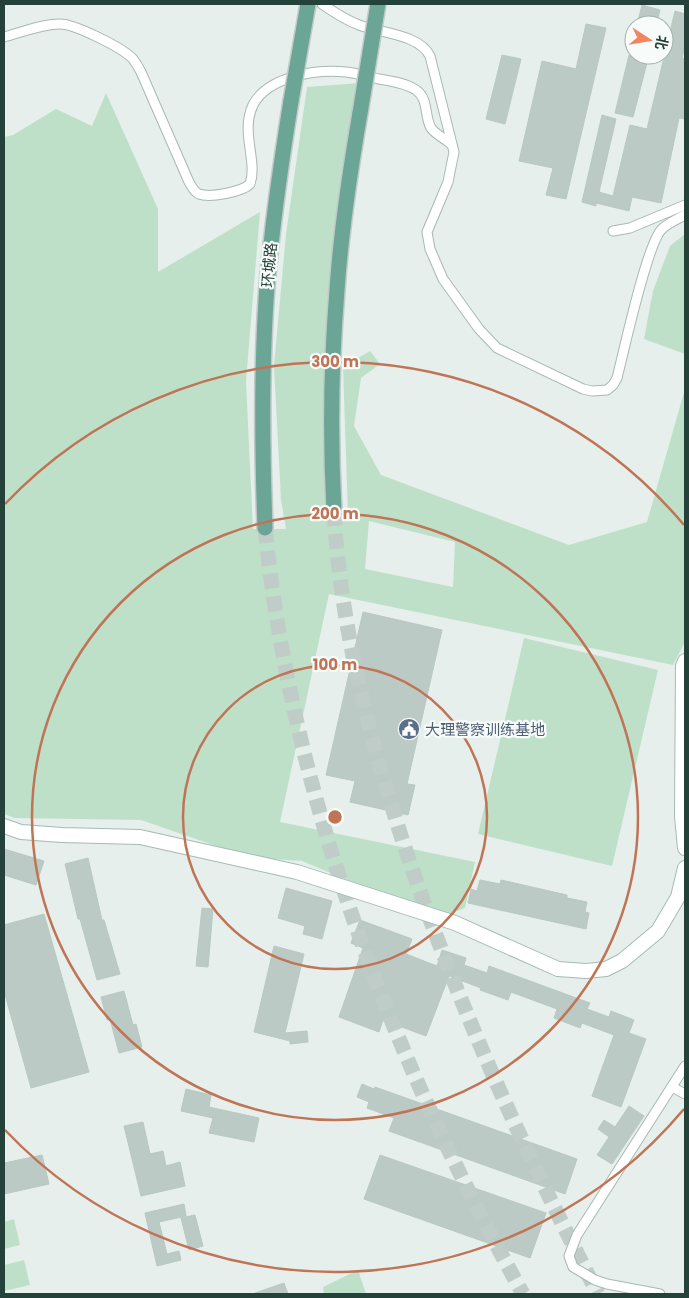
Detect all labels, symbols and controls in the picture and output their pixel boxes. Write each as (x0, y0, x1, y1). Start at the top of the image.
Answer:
north arrow (624, 15, 674, 65)
text: 北 (650, 34, 673, 52)
street label: 环城路 (257, 242, 281, 288)
text: 300 m (311, 351, 359, 372)
text: 200 m (311, 503, 359, 524)
text: 100 m (313, 654, 357, 675)
public building icon: 大理警察训练基地 (397, 717, 421, 741)
place label: 大理警察训练基地 (425, 719, 545, 740)
centre of rings (326, 808, 344, 826)

